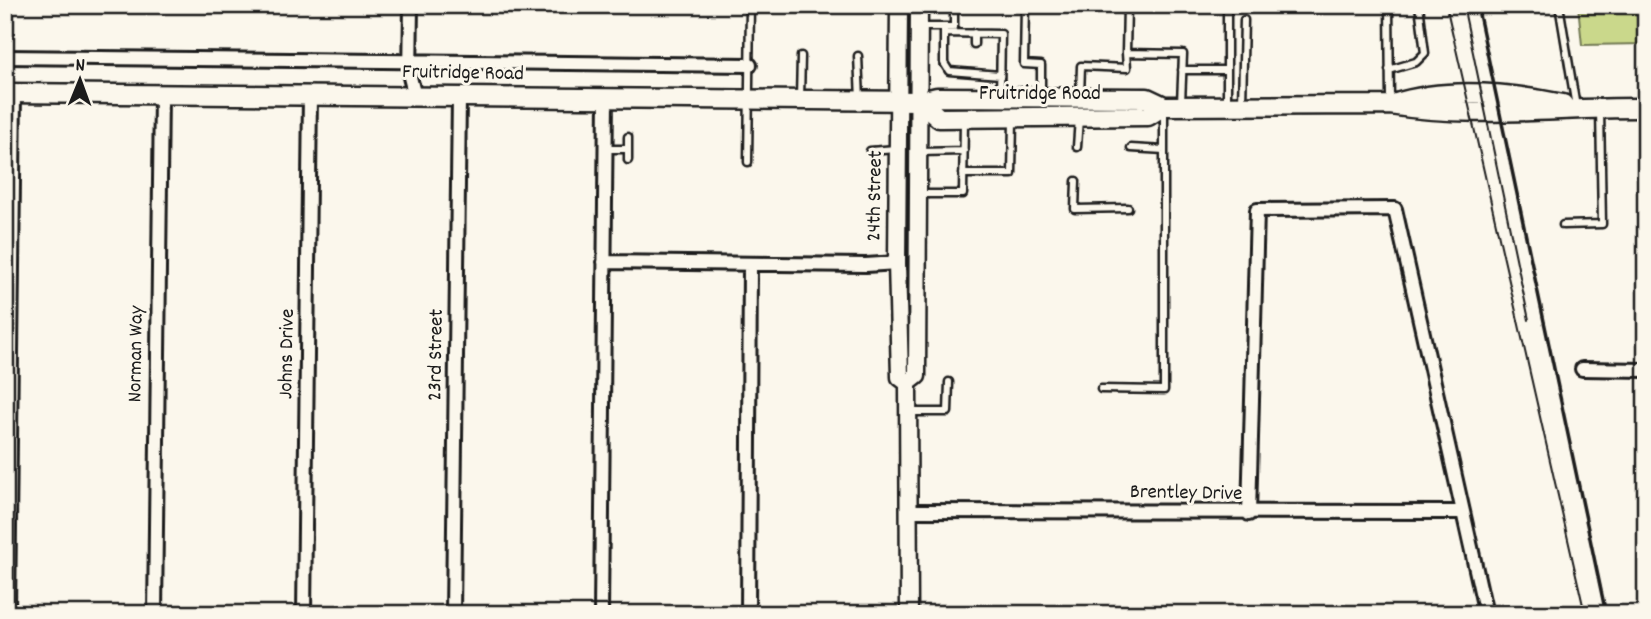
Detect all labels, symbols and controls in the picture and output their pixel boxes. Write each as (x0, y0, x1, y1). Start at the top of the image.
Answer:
north arrow (46, 46, 116, 116)
text: N (75, 53, 85, 80)
street label: Fruitridge Road (402, 58, 524, 90)
street label: Fruitridge Road (979, 80, 1101, 110)
street label: 24th Street (860, 150, 892, 242)
street label: Norman Way (121, 305, 153, 403)
street label: Johns Drive (272, 309, 304, 399)
street label: 23rd Street (421, 309, 453, 401)
street label: Brentley Drive (1130, 478, 1242, 510)

